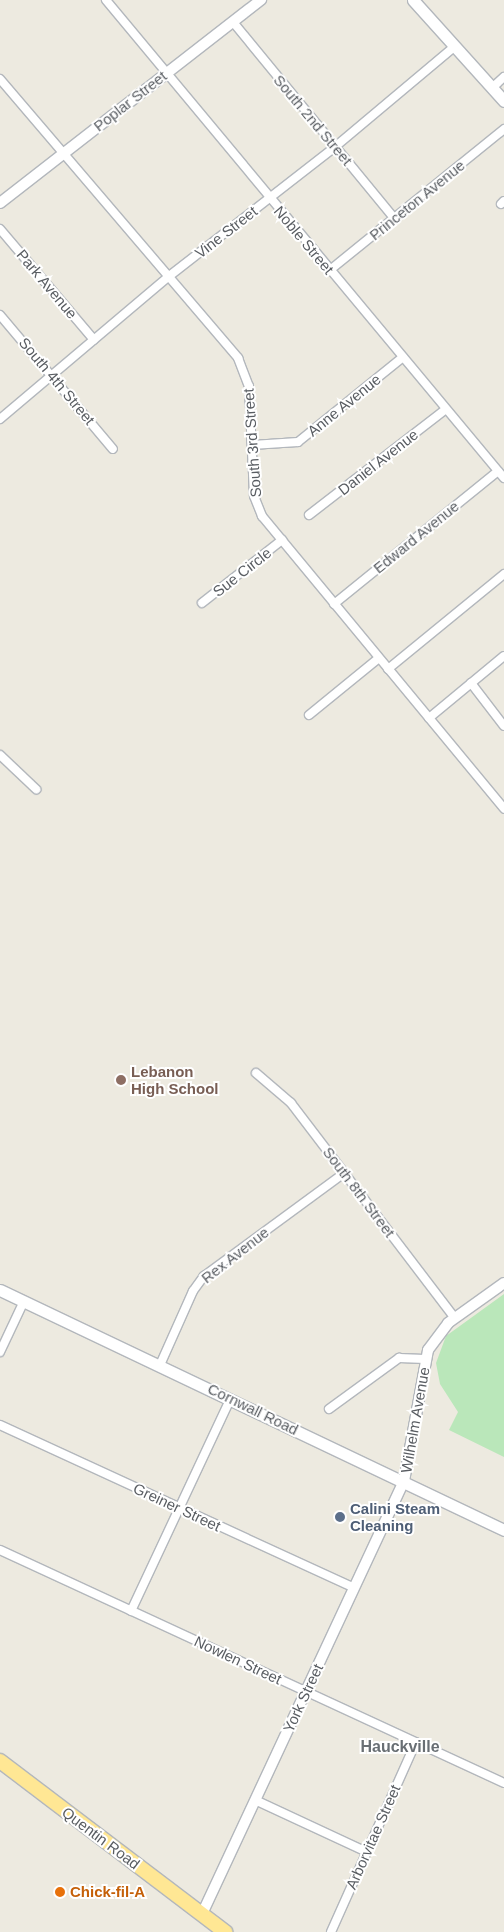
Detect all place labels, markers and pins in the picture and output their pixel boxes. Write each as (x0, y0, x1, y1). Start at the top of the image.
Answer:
place label: Lebanon High School (131, 1062, 218, 1097)
marker: Lebanon High School (115, 1074, 127, 1086)
place label: Calini Steam Cleaning (350, 1499, 440, 1534)
marker: Calini Steam Cleaning (334, 1511, 346, 1523)
place label: Chick-fil-A (70, 1883, 145, 1901)
marker: Chick-fil-A (54, 1886, 66, 1898)

